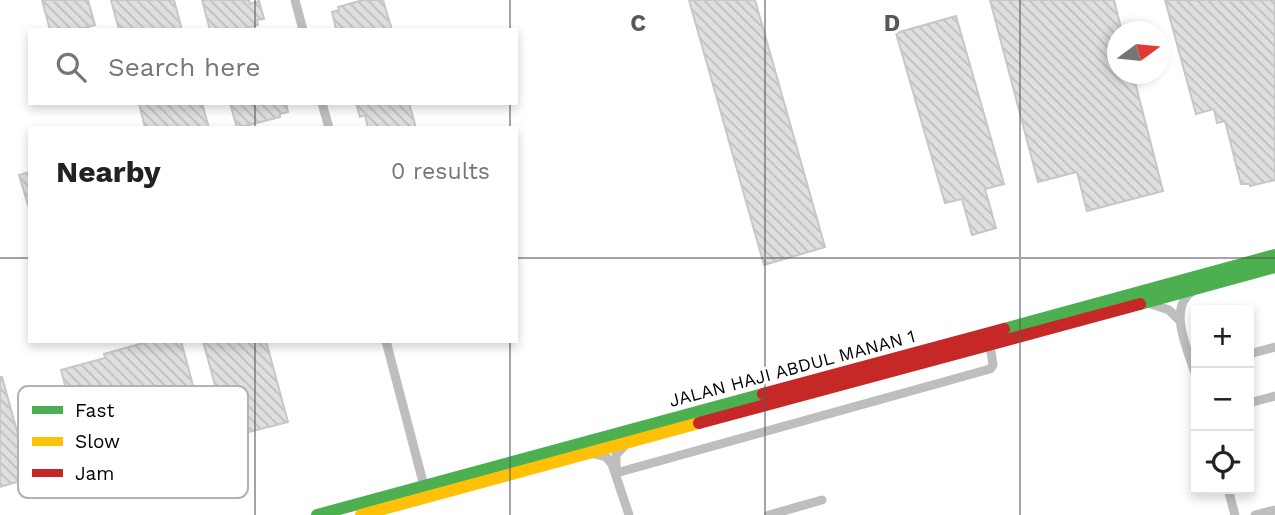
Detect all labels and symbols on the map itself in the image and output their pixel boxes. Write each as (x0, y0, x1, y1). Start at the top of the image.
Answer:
text: C (630, 10, 646, 37)
text: D (884, 10, 900, 37)
north arrow (1107, 21, 1170, 84)
street label: JALAN HAJI ABDUL MANAN 1 (667, 325, 917, 411)
legend (18, 386, 248, 498)
text: Fast (75, 399, 114, 422)
text: Slow (75, 430, 120, 453)
text: Jam (75, 462, 114, 485)

